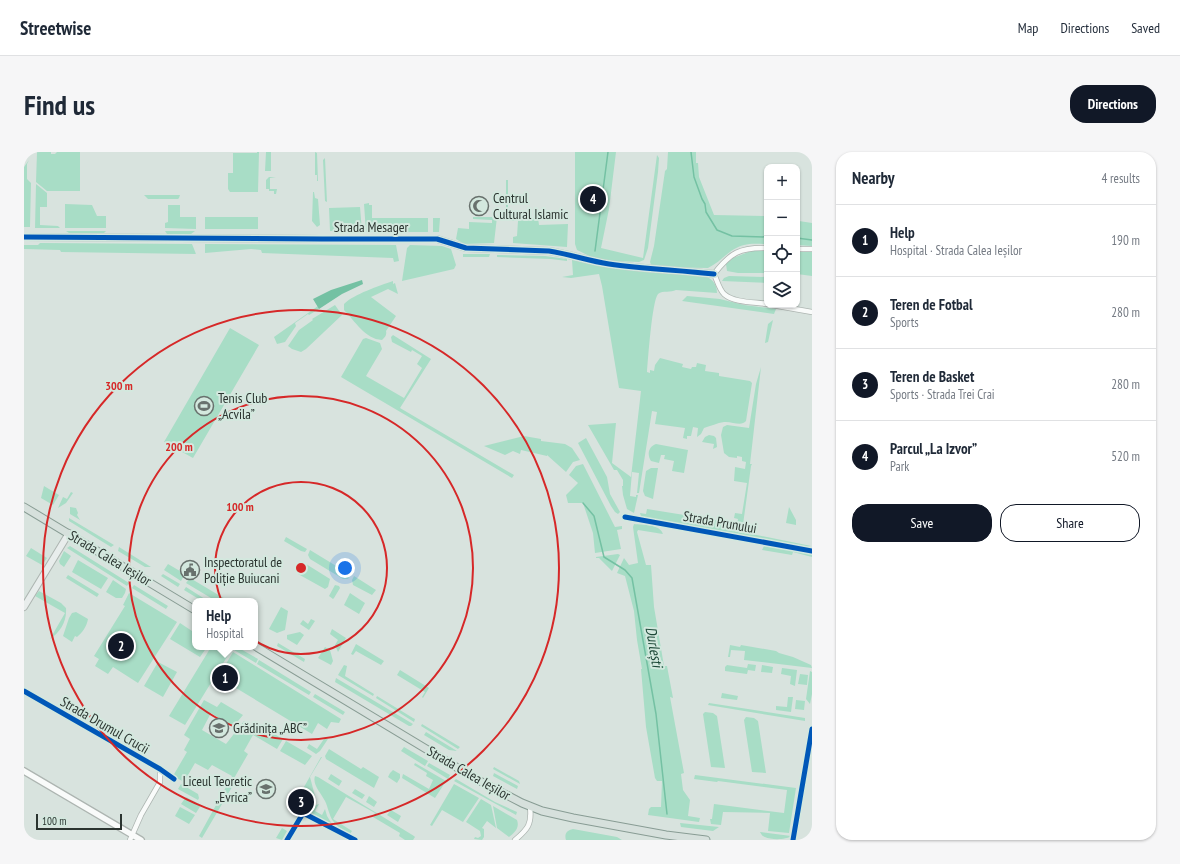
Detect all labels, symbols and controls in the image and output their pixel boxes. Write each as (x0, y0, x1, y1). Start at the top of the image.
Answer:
text: Streetwise (20, 16, 91, 40)
text: Map (1018, 19, 1038, 37)
text: Directions (1060, 19, 1109, 37)
text: Saved (1131, 19, 1160, 37)
button: Directions (1070, 85, 1156, 123)
text: Find us (24, 86, 95, 123)
map controls (764, 164, 800, 308)
button: + (764, 164, 800, 200)
text: Nearby (852, 167, 895, 189)
text: 4 results (1101, 170, 1140, 187)
pin: 4 (580, 184, 606, 214)
place label: Centrul Cultural Islamic (493, 189, 568, 223)
mosque icon: Centrul Cultural Islamic (468, 195, 490, 217)
button: − (764, 200, 800, 236)
street label: Strada Mesager (334, 218, 408, 236)
text: Help (890, 223, 915, 242)
text: 1 (862, 232, 868, 249)
text: 190 m (1111, 232, 1140, 249)
button: locate (764, 236, 800, 272)
text: Hospital · Strada Calea Ieșilor (890, 242, 1022, 259)
button: layers (764, 272, 800, 308)
text: Teren de Fotbal (890, 295, 973, 314)
text: 2 (862, 304, 868, 321)
text: 280 m (1111, 304, 1140, 321)
text: Sports (890, 314, 919, 331)
text: Teren de Basket (890, 367, 974, 386)
text: 3 (862, 376, 868, 393)
text: 280 m (1111, 376, 1140, 393)
text: 300 m (105, 378, 133, 393)
text: Sports · Strada Trei Crai (890, 386, 995, 403)
place label: Tenis Club „Acvila” (218, 389, 267, 423)
sports icon: Tenis Club „Acvila” (193, 395, 215, 417)
text: 200 m (165, 439, 193, 454)
text: Parcul „La Izvor” (890, 439, 977, 458)
text: 4 (862, 448, 868, 465)
text: 520 m (1111, 448, 1140, 465)
text: Park (890, 458, 909, 475)
text: 100 m (226, 499, 254, 514)
button: Save (852, 504, 992, 542)
button: Share (1000, 504, 1140, 542)
street label: Strada Prunului (682, 507, 758, 537)
street label: Strada Calea Ieșilor (65, 526, 155, 590)
place label: Inspectoratul de Poliție Buiucani (204, 553, 282, 587)
your location (335, 558, 355, 578)
public building icon: Inspectoratul de Poliție Buiucani (179, 559, 201, 581)
centre of rings (294, 561, 308, 575)
popup (192, 598, 258, 650)
text: Help (206, 606, 231, 625)
text: Hospital (206, 625, 244, 642)
water label: Durlești (642, 625, 668, 670)
pin: 2 (108, 631, 134, 661)
pin: 1 (212, 663, 238, 693)
street label: Strada Drumul Crucii (57, 692, 153, 758)
school or university icon: Grădinița „ABC” (208, 717, 230, 739)
place label: Grădinița „ABC” (233, 719, 307, 737)
street label: Strada Calea Ieșilor (424, 742, 514, 804)
place label: Liceul Teoretic „Evrica” (183, 772, 252, 806)
school or university icon: Liceul Teoretic „Evrica” (255, 778, 277, 800)
pin: 3 (288, 787, 314, 817)
scale bar (36, 812, 122, 831)
text: 100 m (42, 814, 66, 828)

